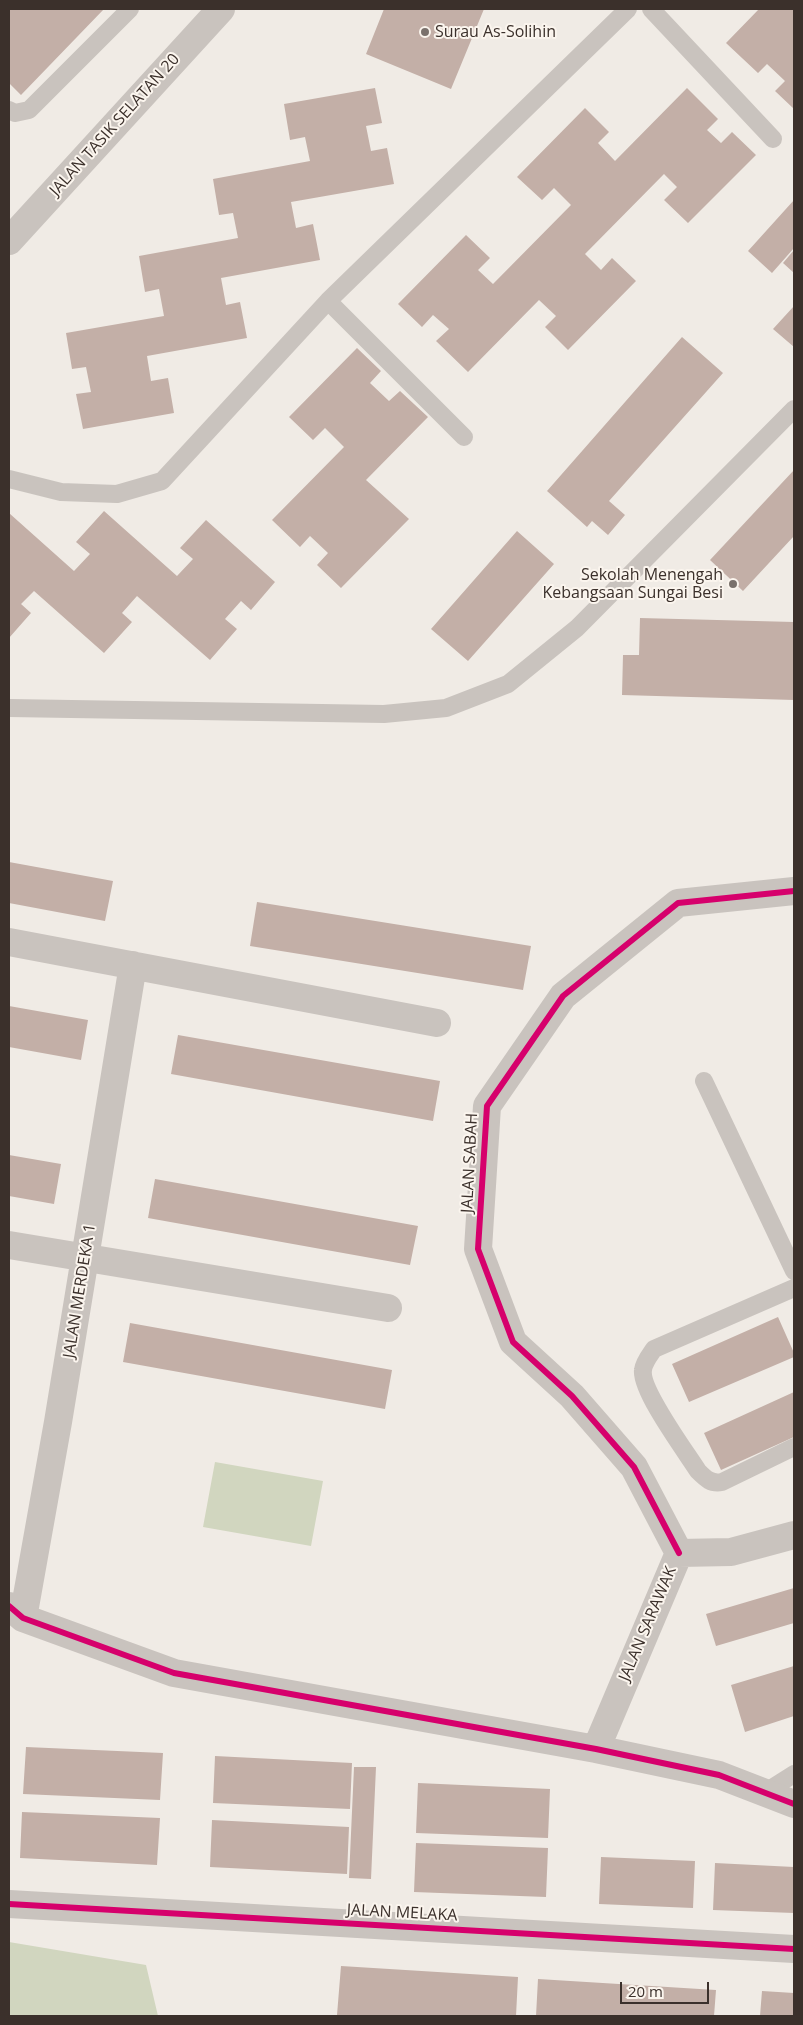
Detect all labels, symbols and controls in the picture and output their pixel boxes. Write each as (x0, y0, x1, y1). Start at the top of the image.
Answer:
place label: Surau As-Solihin (435, 22, 556, 42)
marker: Surau As-Solihin (419, 26, 431, 38)
street label: JALAN TASIK SELATAN 20 (46, 50, 184, 200)
place label: Sekolah Menengah Kebangsaan Sungai Besi (543, 565, 723, 603)
marker: Sekolah Menengah Kebangsaan Sungai Besi (727, 578, 739, 590)
street label: JALAN SABAH (458, 1112, 482, 1214)
street label: JALAN MERDEKA 1 (60, 1222, 100, 1360)
street label: JALAN SARAWAK (615, 1564, 681, 1684)
street label: JALAN MELAKA (346, 1901, 458, 1925)
scale bar (623, 1972, 712, 2004)
text: 20 m (628, 1981, 663, 2001)

